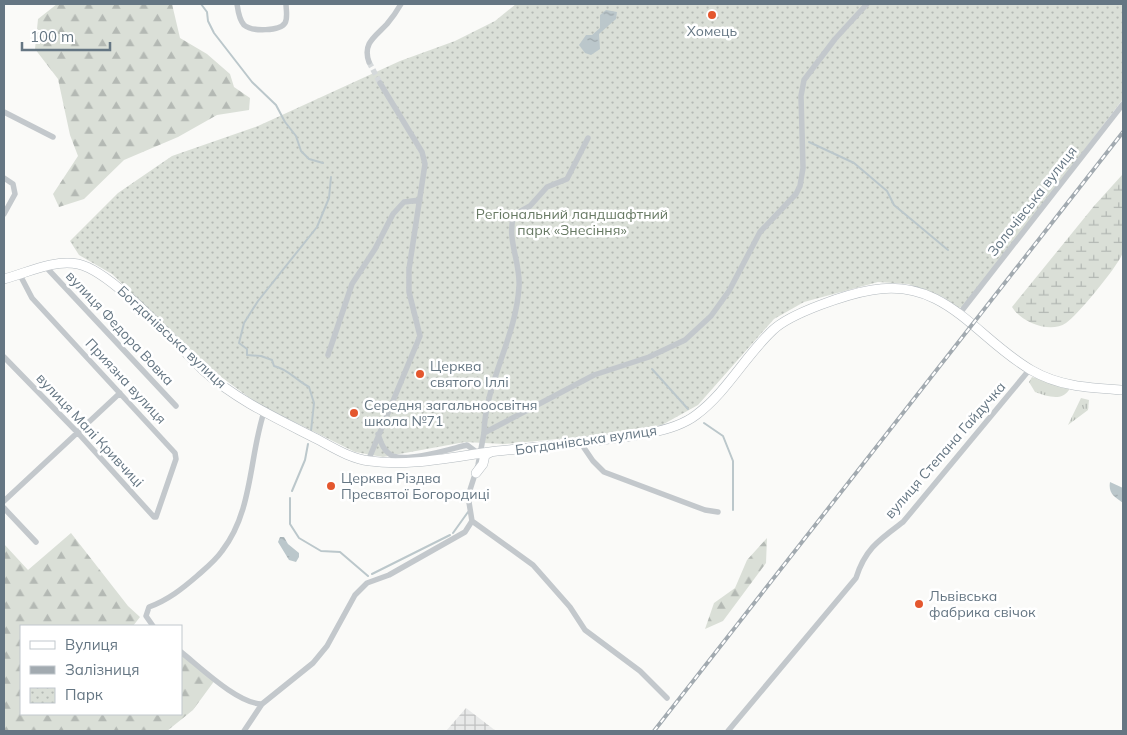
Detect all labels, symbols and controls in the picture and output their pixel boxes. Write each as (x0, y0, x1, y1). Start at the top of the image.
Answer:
marker: Хомець (706, 9, 718, 21)
scale bar (22, 20, 110, 52)
place label: Хомець (687, 22, 738, 40)
text: 100 m (30, 27, 74, 46)
street label: Золочівська вулиця (983, 142, 1081, 260)
park label: Регіональний ландшафтний парк «Знесіння» (476, 205, 668, 239)
street label: вулиця Федора Вовка (62, 267, 178, 389)
street label: Богданівська вулиця (114, 282, 230, 392)
street label: Приязна вулиця (82, 334, 170, 428)
place label: Церква святого Іллі (430, 357, 509, 391)
marker: Церква святого Іллі (414, 368, 426, 380)
street label: вулиця Малі Кривчиці (32, 369, 148, 491)
street label: вулиця Степана Гайдучка (881, 378, 1009, 522)
place label: Середня загальноосвітня школа №71 (364, 396, 537, 430)
marker: Середня загальноосвітня школа №71 (348, 407, 360, 419)
street label: Богданівська вулиця (514, 421, 658, 459)
place label: Церква Різдва Пресвятої Богородиці (341, 469, 490, 503)
marker: Церква Різдва Пресвятої Богородиці (325, 480, 337, 492)
place label: Львівська фабрика свічок (929, 587, 1036, 621)
marker: Львівська фабрика свічок (913, 598, 925, 610)
legend (20, 625, 182, 715)
text: Вулиця (65, 635, 118, 654)
text: Залізниця (65, 660, 139, 679)
text: Парк (65, 685, 104, 704)

